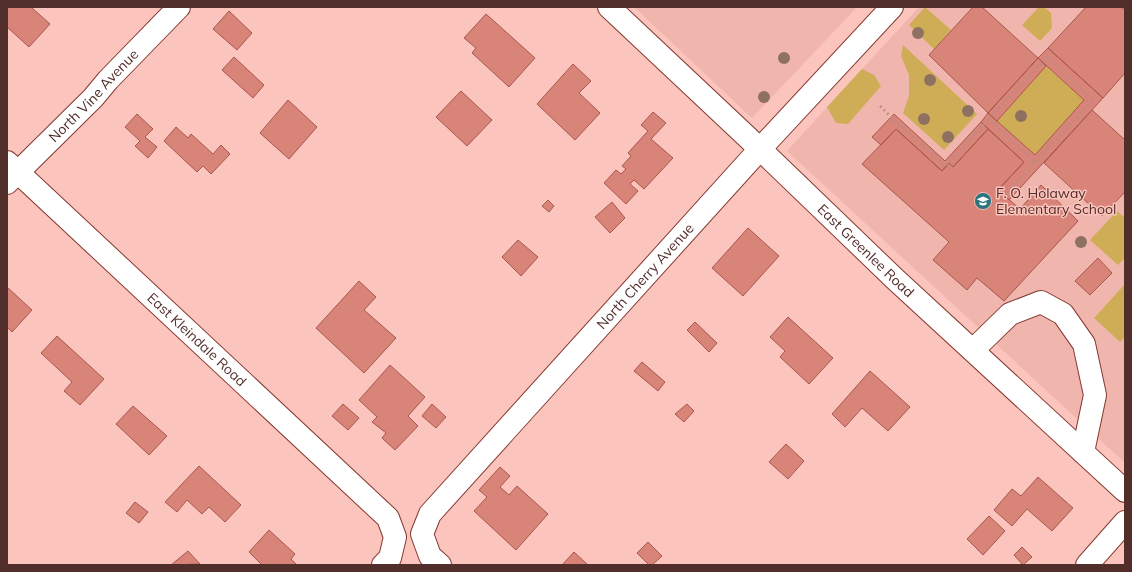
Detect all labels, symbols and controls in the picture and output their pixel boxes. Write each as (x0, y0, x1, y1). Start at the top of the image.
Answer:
street label: North Vine Avenue (45, 45, 142, 146)
place label: F. O. Holaway Elementary School (996, 184, 1116, 218)
school or university icon: F. O. Holaway Elementary School (973, 191, 993, 211)
street label: East Greenlee Road (814, 200, 918, 301)
street label: North Cherry Avenue (593, 219, 698, 333)
street label: East Kleindale Road (144, 289, 250, 390)

